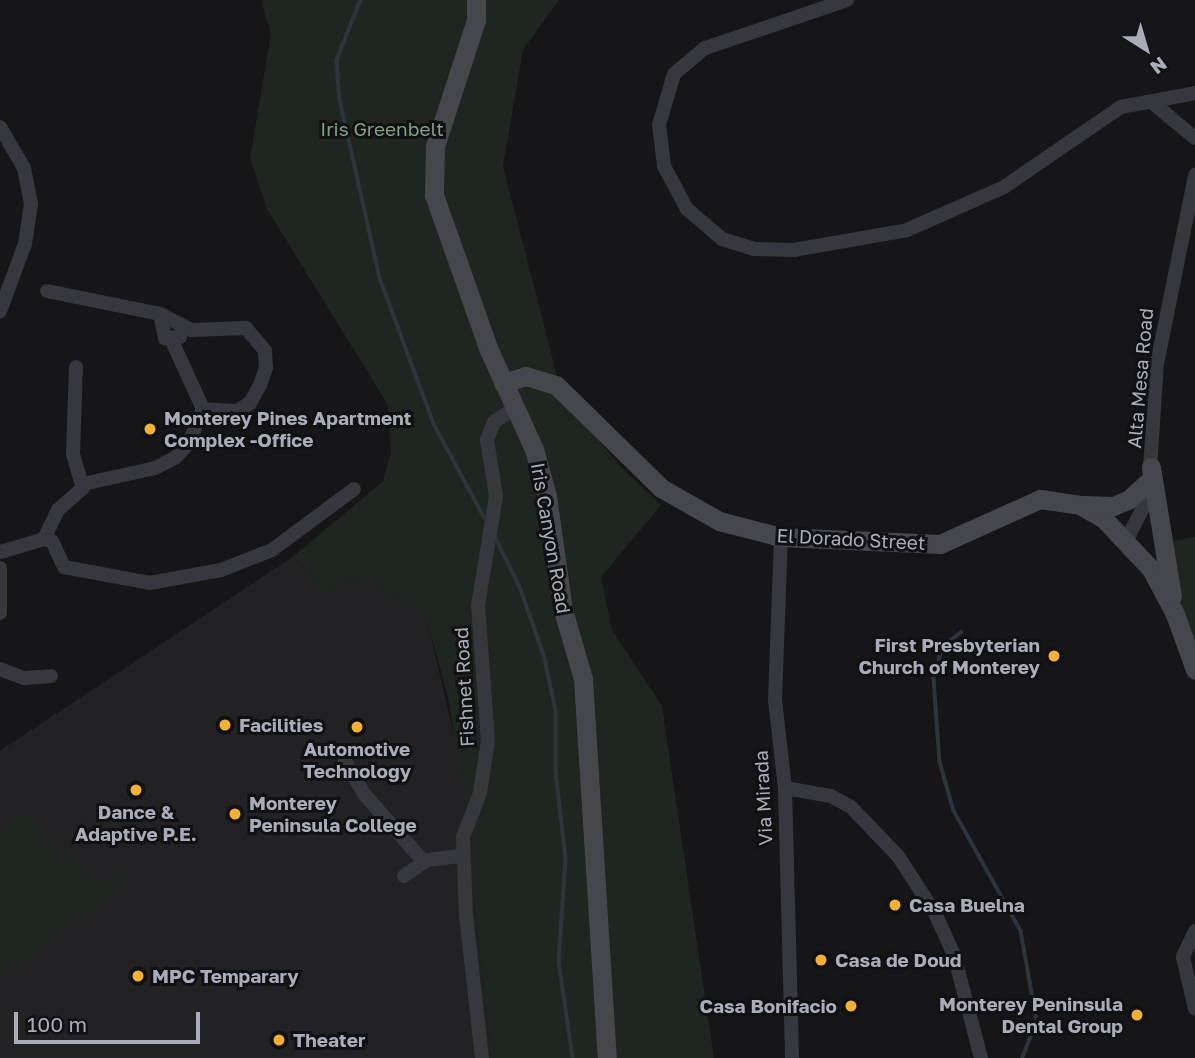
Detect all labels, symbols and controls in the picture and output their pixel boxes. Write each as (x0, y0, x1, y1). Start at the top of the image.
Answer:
north arrow (1111, 14, 1181, 84)
text: N (1146, 53, 1172, 80)
park label: Iris Greenbelt (320, 118, 444, 140)
street label: Alta Mesa Road (1123, 307, 1157, 449)
place label: Monterey Pines Apartment Complex -Office (164, 407, 411, 451)
marker: Monterey Pines Apartment Complex -Office (142, 421, 158, 437)
street label: Iris Canyon Road (526, 461, 576, 615)
street label: El Dorado Street (776, 524, 926, 554)
street label: Fishnet Road (449, 627, 479, 747)
place label: First Presbyterian Church of Monterey (858, 634, 1040, 678)
marker: First Presbyterian Church of Monterey (1046, 648, 1062, 664)
place label: Facilities (239, 714, 323, 736)
marker: Facilities (217, 717, 233, 733)
marker: Automotive Technology (349, 719, 365, 735)
place label: Automotive Technology (303, 738, 411, 782)
street label: Via Mirada (749, 750, 777, 846)
marker: Dance & Adaptive P.E. (128, 782, 144, 798)
place label: Monterey Peninsula College (249, 792, 417, 836)
place label: Dance & Adaptive P.E. (75, 801, 197, 845)
marker: Monterey Peninsula College (227, 806, 243, 822)
place label: Casa Buelna (909, 894, 1025, 916)
marker: Casa Buelna (887, 897, 903, 913)
place label: Casa de Doud (835, 949, 962, 971)
marker: Casa de Doud (813, 952, 829, 968)
place label: MPC Temparary (152, 965, 299, 987)
marker: MPC Temparary (130, 968, 146, 984)
place label: Monterey Peninsula Dental Group (939, 993, 1123, 1037)
place label: Casa Bonifacio (699, 995, 837, 1017)
scale bar (18, 998, 203, 1042)
marker: Casa Bonifacio (843, 998, 859, 1014)
marker: Monterey Peninsula Dental Group (1129, 1007, 1145, 1023)
text: 100 m (27, 1011, 87, 1037)
place label: Theater (293, 1029, 365, 1051)
marker: Theater (271, 1032, 287, 1048)

